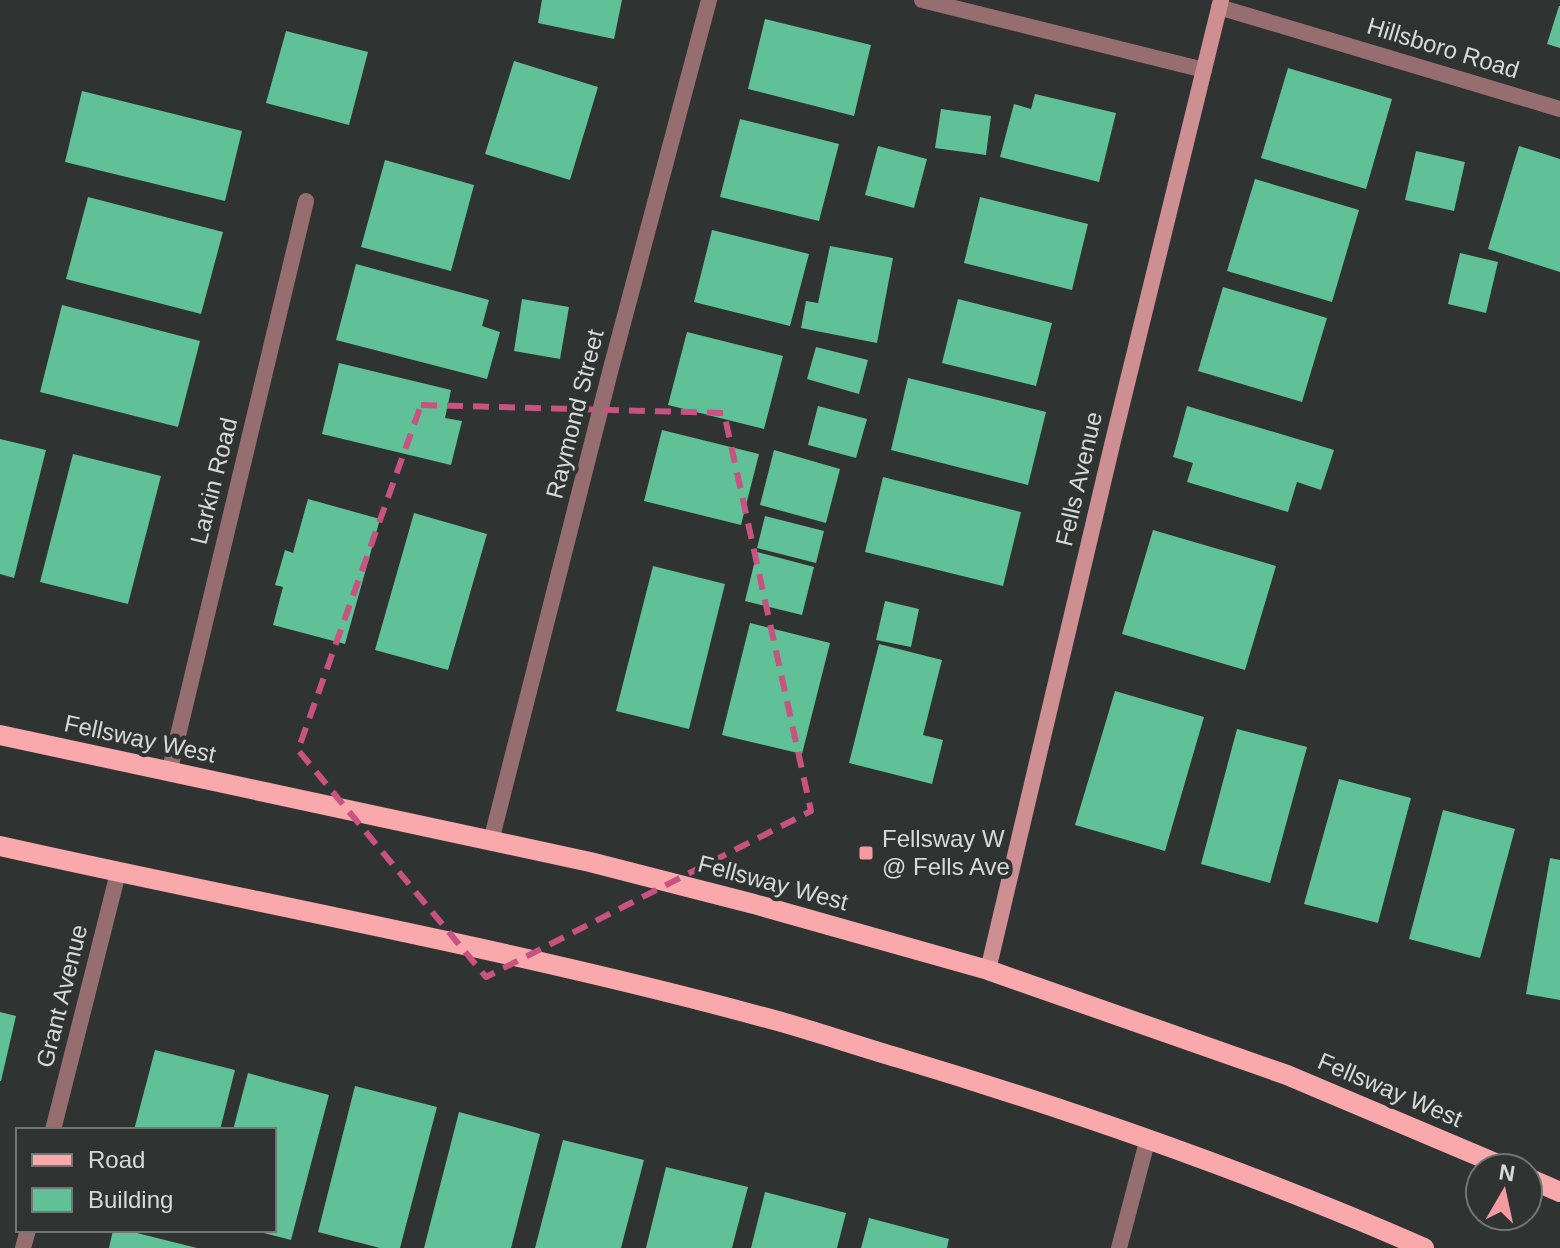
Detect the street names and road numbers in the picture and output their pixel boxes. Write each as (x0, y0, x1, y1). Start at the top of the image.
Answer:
street label: Hillsboro Road (1364, 12, 1522, 83)
street label: Raymond Street (540, 326, 609, 501)
street label: Fells Avenue (1050, 409, 1107, 549)
street label: Larkin Road (185, 415, 242, 547)
street label: Fellsway West (62, 709, 219, 768)
street label: Fellsway West (695, 850, 851, 916)
street label: Grant Avenue (31, 922, 92, 1070)
street label: Fellsway West (1314, 1047, 1467, 1132)

